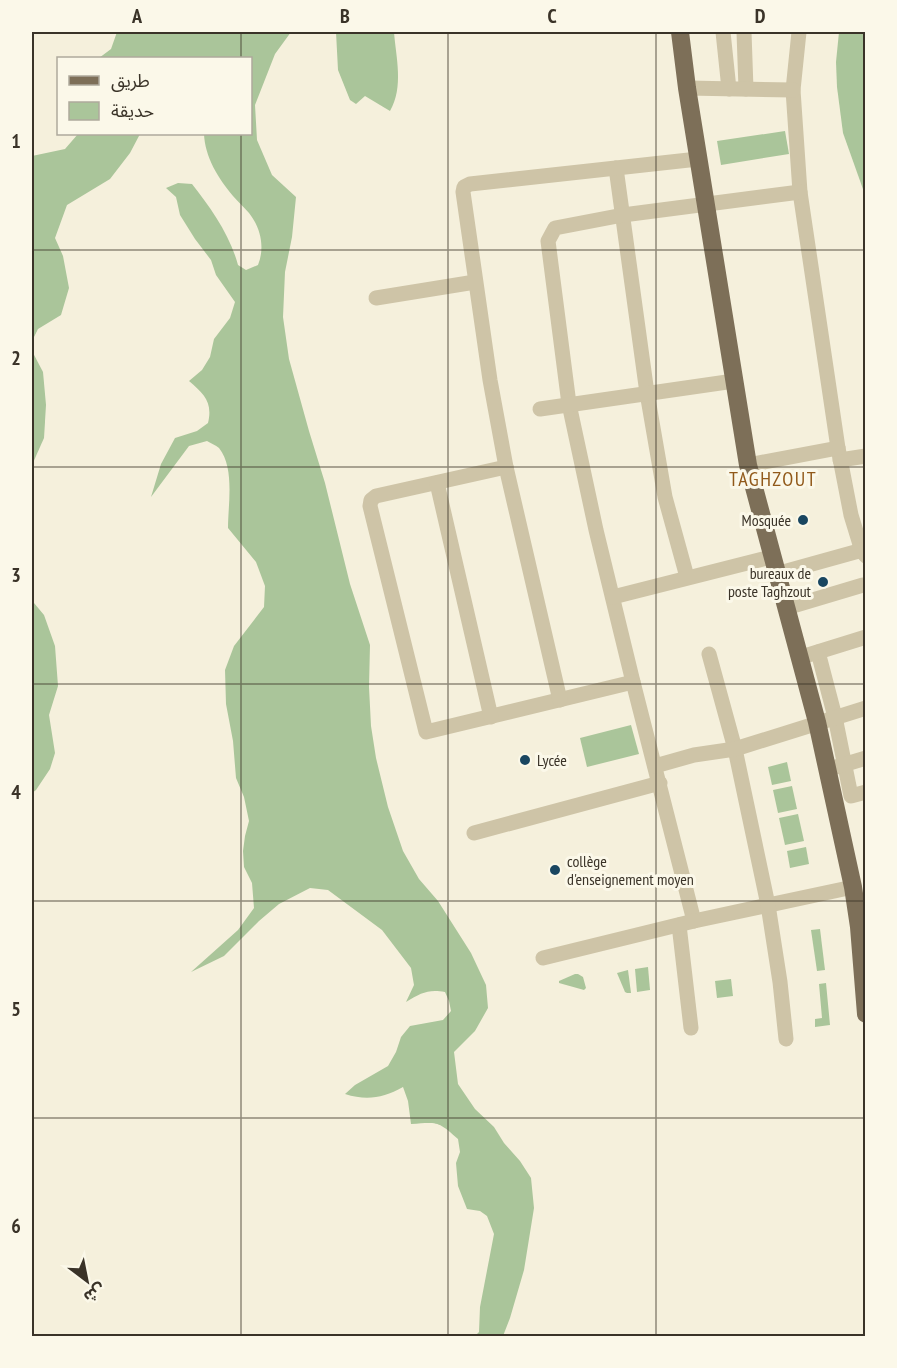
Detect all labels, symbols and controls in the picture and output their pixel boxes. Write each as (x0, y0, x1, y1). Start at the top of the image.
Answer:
text: A (131, 3, 143, 29)
text: B (340, 3, 350, 29)
text: C (547, 3, 557, 29)
text: D (755, 3, 766, 29)
legend (57, 57, 252, 135)
text: طريق (111, 69, 150, 92)
text: حديقة (111, 99, 154, 122)
text: 1 (11, 128, 21, 154)
text: 2 (11, 345, 21, 371)
district label: TAGHZOUT (729, 466, 817, 492)
place label: Mosquée (742, 510, 791, 530)
marker: Mosquée (796, 513, 810, 527)
text: 3 (11, 562, 21, 588)
place label: bureaux de poste Taghzout (728, 563, 812, 601)
marker: bureaux de poste Taghzout (816, 575, 830, 589)
place label: Lycée (537, 750, 567, 770)
marker: Lycée (518, 753, 532, 767)
text: 4 (11, 779, 21, 805)
place label: collège d'enseignement moyen (567, 851, 694, 889)
marker: collège d'enseignement moyen (548, 863, 562, 877)
text: 5 (11, 996, 21, 1022)
text: 6 (11, 1213, 21, 1239)
north arrow (57, 1251, 117, 1311)
text: ش (80, 1279, 110, 1308)

